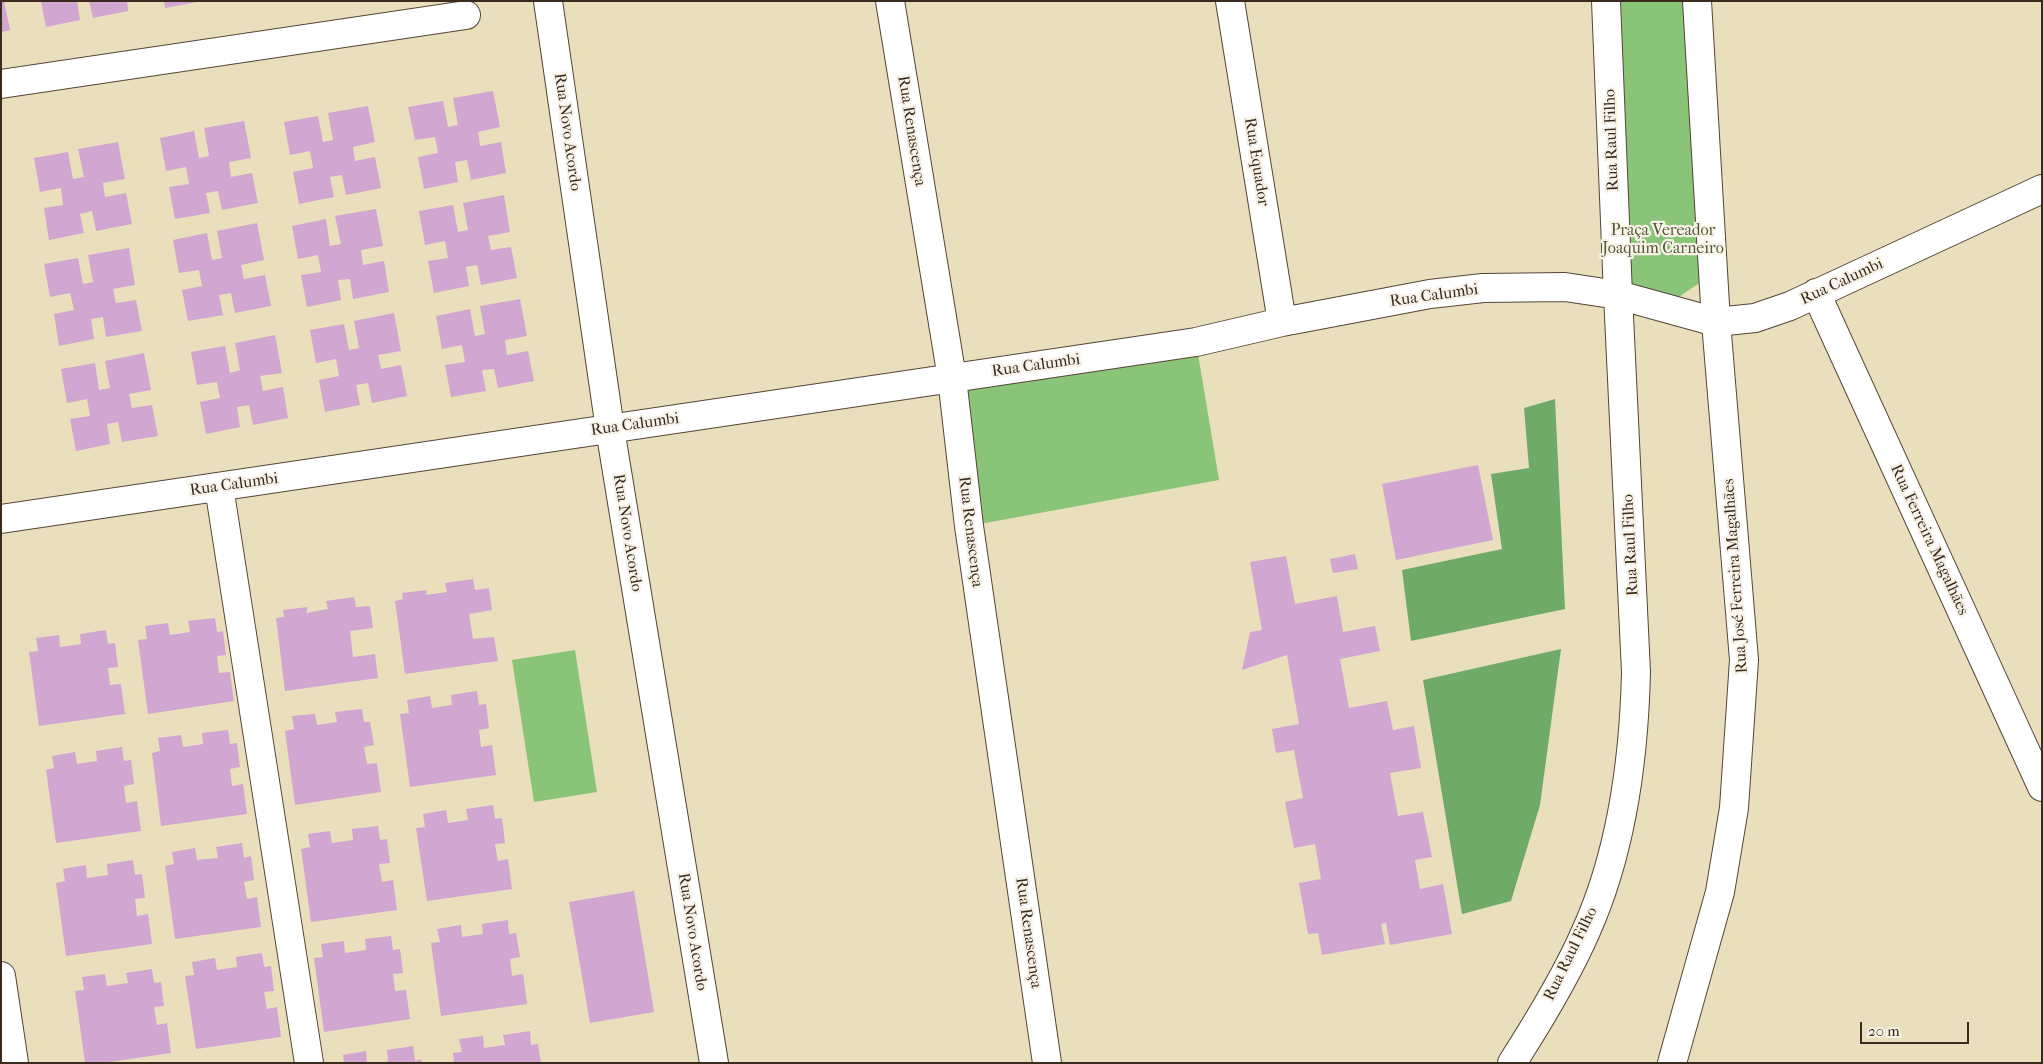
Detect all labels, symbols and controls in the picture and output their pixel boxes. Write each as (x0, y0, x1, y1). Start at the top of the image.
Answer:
street label: Rua Novo Acordo (549, 72, 585, 192)
street label: Rua Renascença (893, 74, 929, 188)
street label: Rua Raul Filho (1601, 89, 1623, 191)
street label: Rua Equador (1240, 116, 1272, 208)
park label: Praça Vereador Joaquim Carneiro (1602, 221, 1724, 259)
street label: Rua Calumbi (1798, 254, 1886, 310)
street label: Rua Calumbi (1389, 280, 1479, 312)
street label: Rua Calumbi (991, 350, 1081, 382)
street label: Rua Calumbi (590, 409, 680, 441)
street label: Rua Ferreira Magalhães (1886, 462, 1972, 618)
street label: Rua Calumbi (189, 469, 279, 501)
street label: Rua Novo Acordo (608, 473, 646, 593)
street label: Rua Renascença (954, 475, 986, 589)
street label: Rua José Ferreira Magalhães (1720, 478, 1752, 674)
street label: Rua Raul Filho (1619, 494, 1643, 596)
street label: Rua Novo Acordo (673, 872, 711, 992)
street label: Rua Renascença (1011, 876, 1045, 990)
street label: Rua Raul Filho (1540, 904, 1602, 1004)
scale bar (1863, 1012, 1972, 1044)
text: 20 m (1868, 1022, 1900, 1040)

